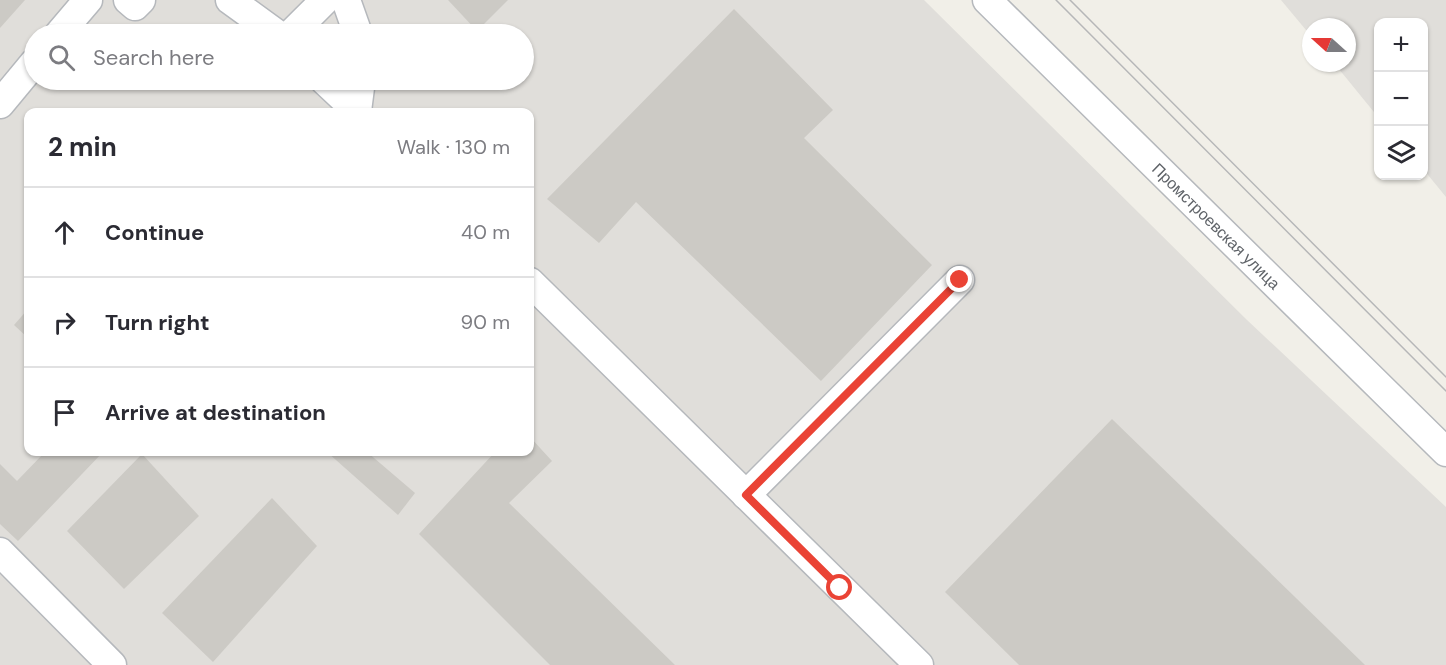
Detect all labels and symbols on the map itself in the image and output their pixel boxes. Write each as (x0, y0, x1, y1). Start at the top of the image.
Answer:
north arrow (1302, 18, 1356, 72)
street label: Промстроевская улица (1147, 158, 1285, 294)
route end (946, 266, 972, 292)
route start (826, 574, 852, 600)

